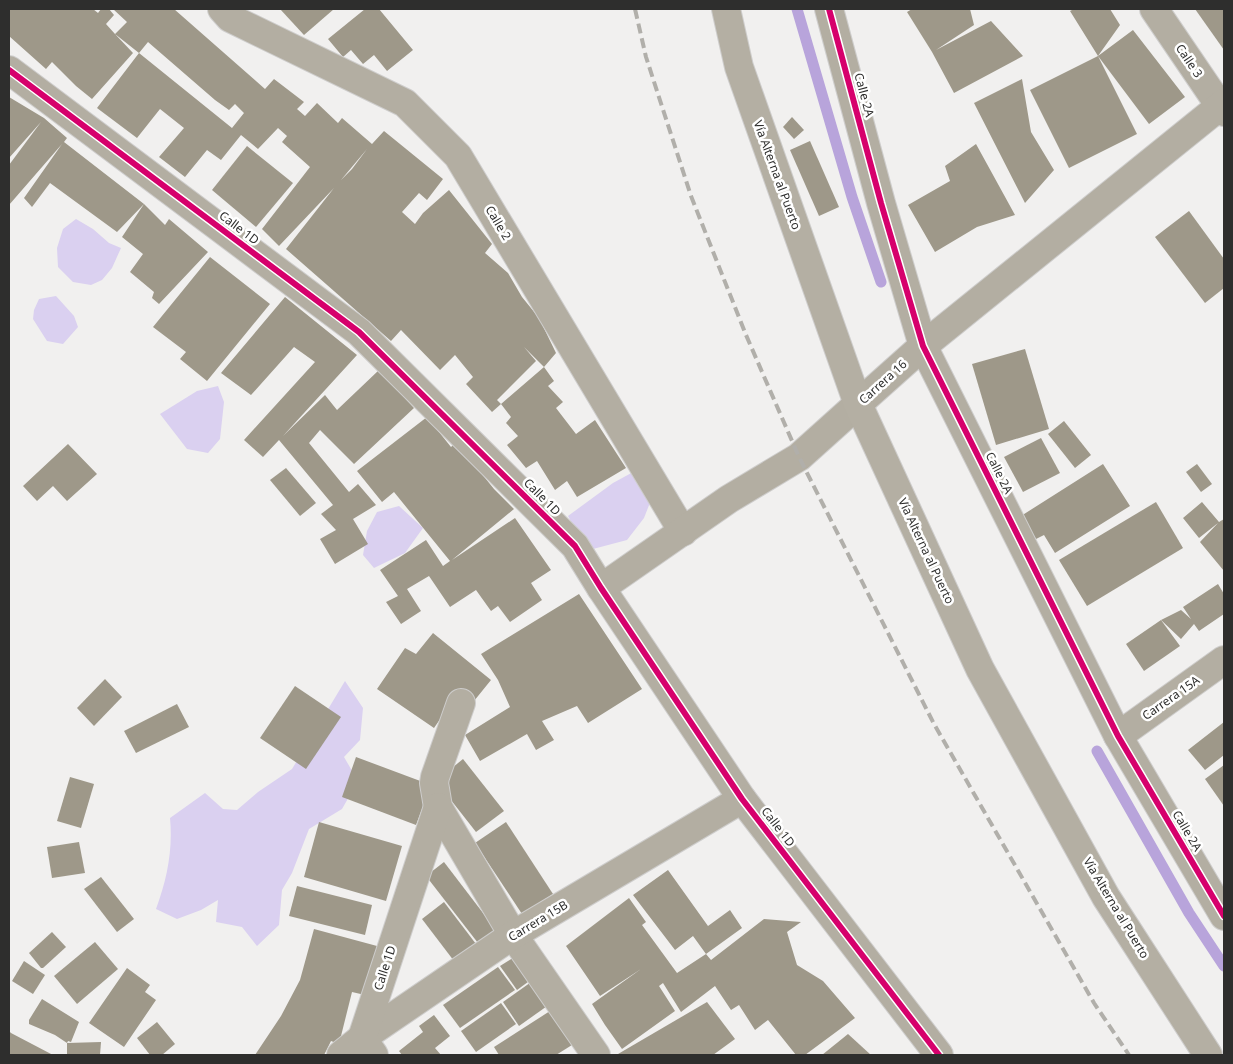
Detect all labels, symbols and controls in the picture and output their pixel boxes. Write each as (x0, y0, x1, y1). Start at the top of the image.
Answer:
street label: Calle 3 (1172, 41, 1207, 81)
street label: Calle 2A (850, 71, 879, 119)
street label: Vía Alterna al Puerto (750, 118, 805, 232)
street label: Calle 2 (482, 202, 515, 243)
street label: Calle 1D (216, 207, 263, 248)
street label: Carrera 16 (855, 355, 910, 408)
street label: Calle 2A (982, 449, 1017, 497)
street label: Calle 1D (520, 474, 565, 519)
street label: Vía Alterna al Puerto (894, 495, 958, 607)
street label: Carrera 15A (1139, 671, 1203, 724)
street label: Calle 1D (758, 803, 799, 850)
street label: Calle 2A (1169, 807, 1206, 855)
street label: Vía Alterna al Puerto (1079, 854, 1153, 961)
street label: Carrera 15B (505, 896, 571, 945)
street label: Calle 1D (369, 943, 400, 992)

